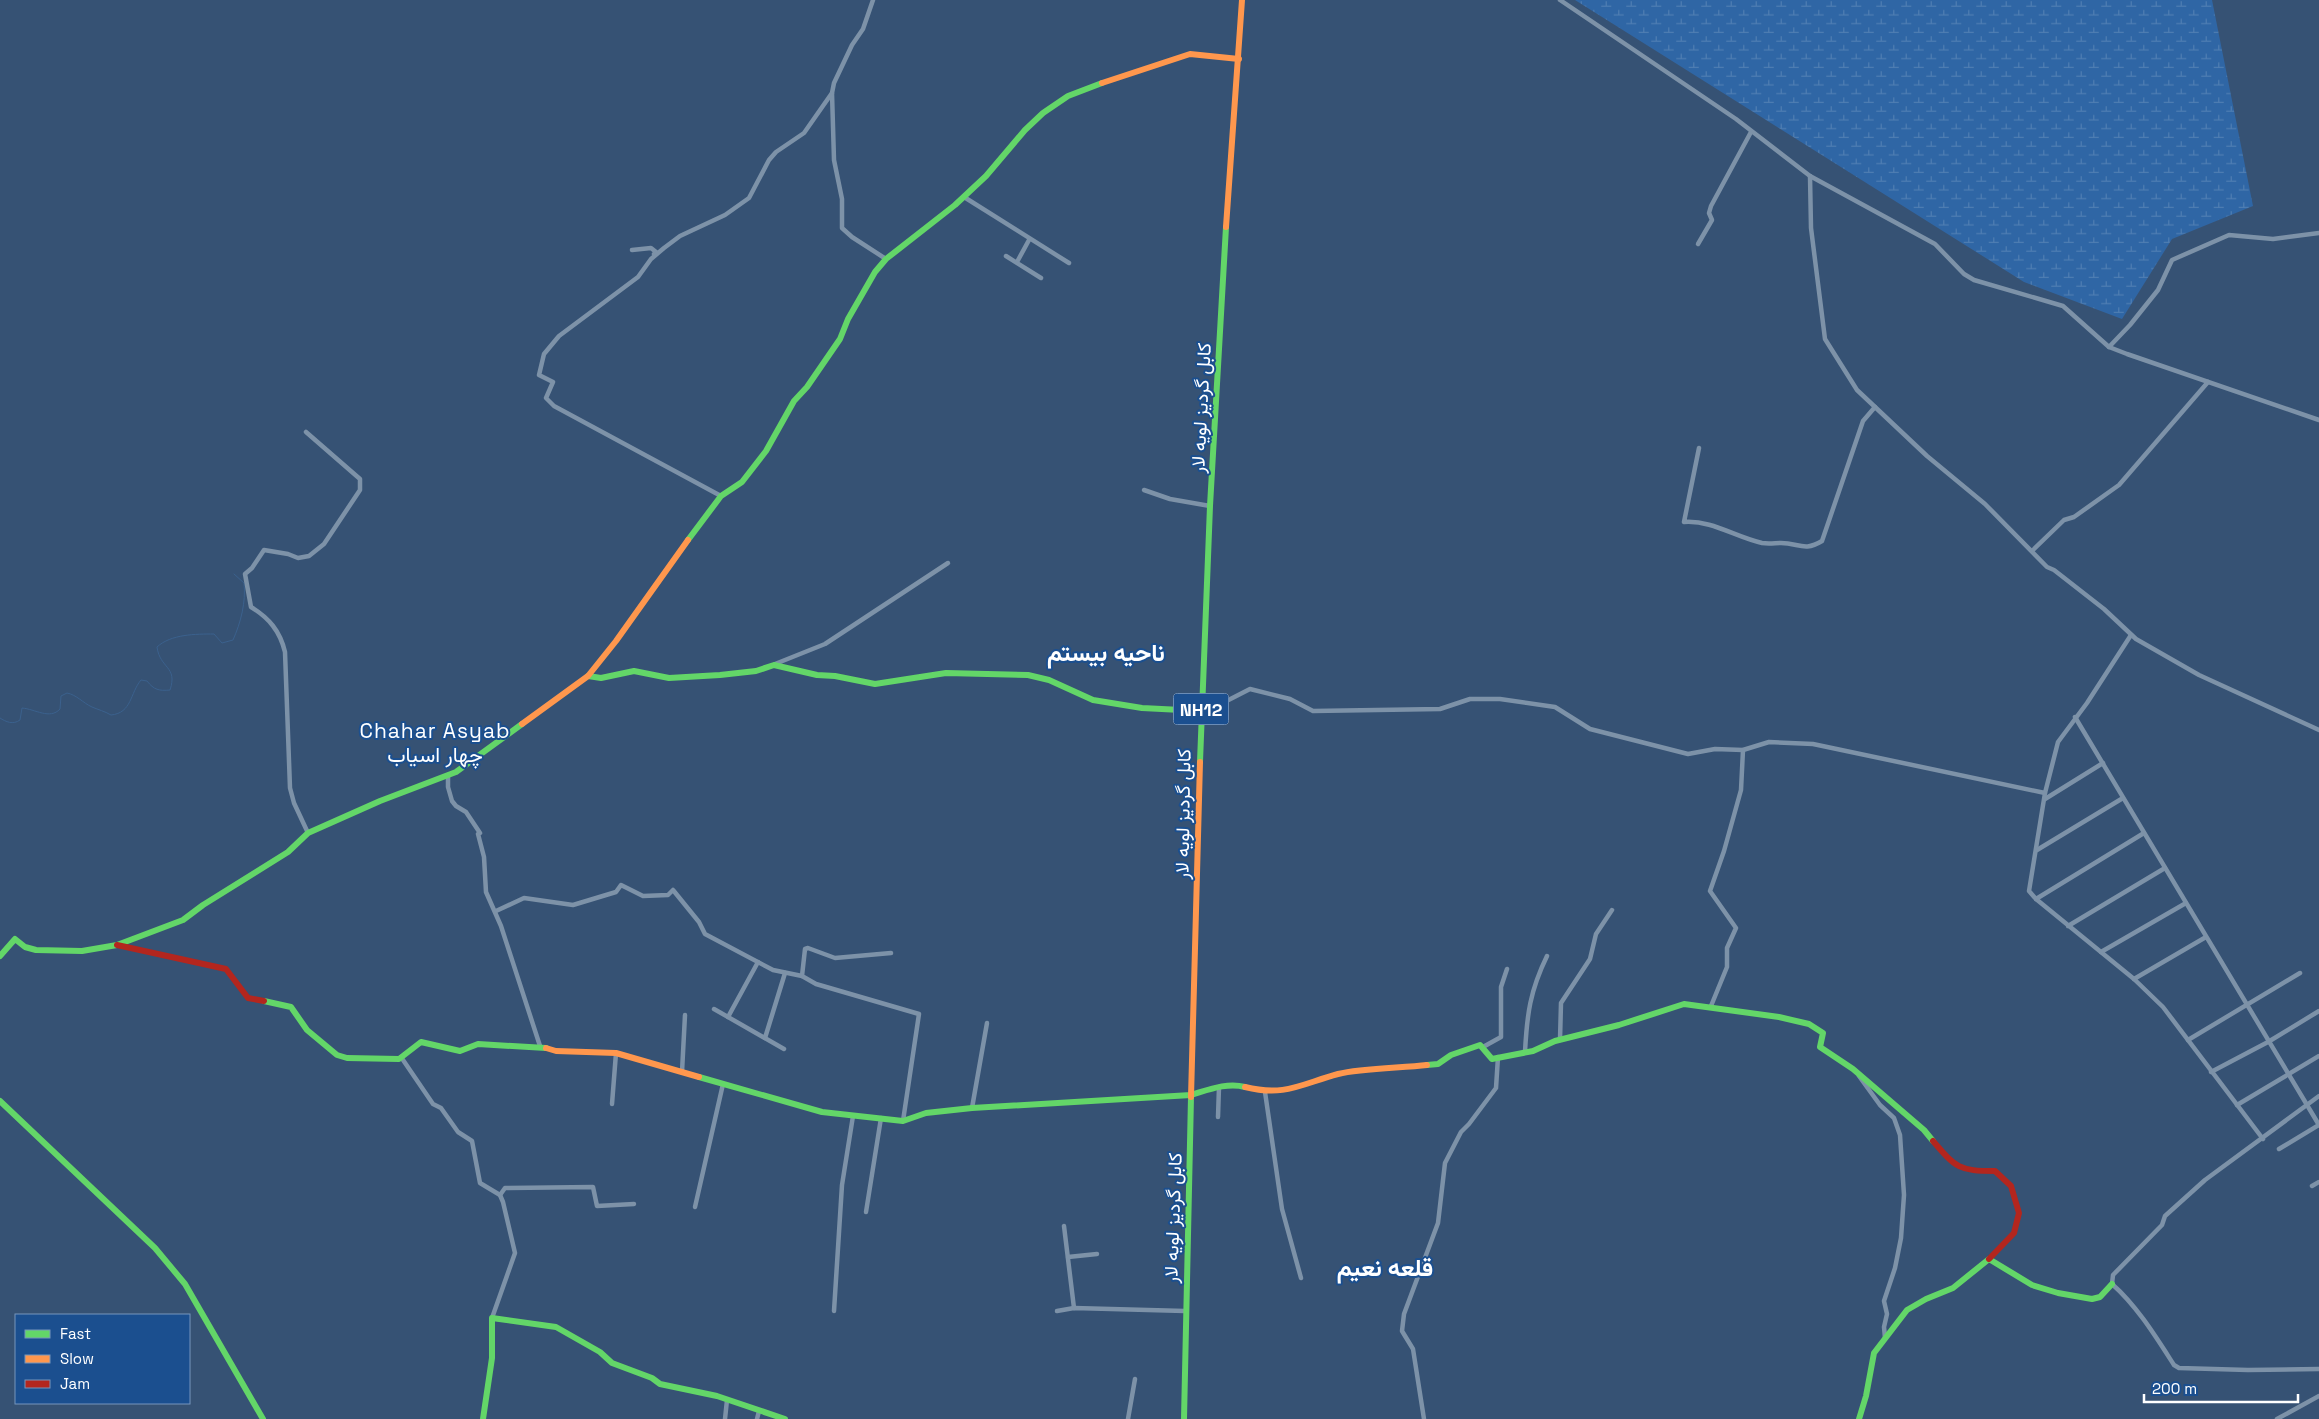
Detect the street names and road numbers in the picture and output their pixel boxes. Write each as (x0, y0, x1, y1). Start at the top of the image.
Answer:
street label: کابل گردیز لویه لار (1185, 342, 1217, 475)
road number: NH12 (1174, 694, 1228, 724)
street label: کابل گردیز لویه لار (1169, 748, 1197, 881)
street label: کابل گردیز لویه لار (1158, 1152, 1188, 1285)

